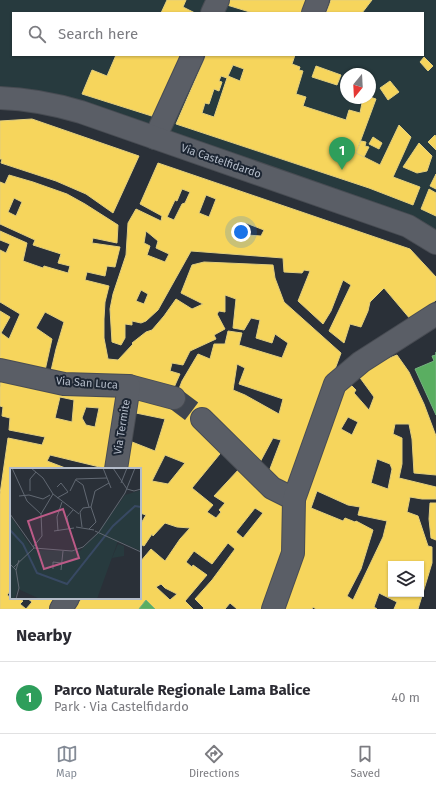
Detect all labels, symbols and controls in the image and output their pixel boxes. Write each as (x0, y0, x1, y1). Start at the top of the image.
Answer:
search box (12, 12, 424, 56)
icon: search (26, 23, 48, 45)
text: Search here (58, 25, 138, 43)
north arrow (340, 68, 376, 104)
pin: 1 (329, 137, 355, 170)
street label: Via Castelfidardo (179, 141, 263, 181)
your location (231, 222, 251, 242)
street label: Via San Luca (55, 374, 119, 392)
street label: Via Termite (111, 398, 133, 456)
inset map (10, 468, 141, 599)
map controls (388, 561, 424, 597)
button: layers (388, 561, 424, 597)
text: Nearby (16, 625, 71, 646)
text: Parco Naturale Regionale Lama Balice (54, 681, 310, 699)
text: 1 (26, 690, 32, 705)
text: 40 m (391, 690, 420, 705)
text: Park · Via Castelfidardo (54, 699, 189, 714)
tab: Map (56, 743, 78, 780)
tab: Directions (189, 743, 239, 780)
tab: Saved (351, 743, 380, 780)

